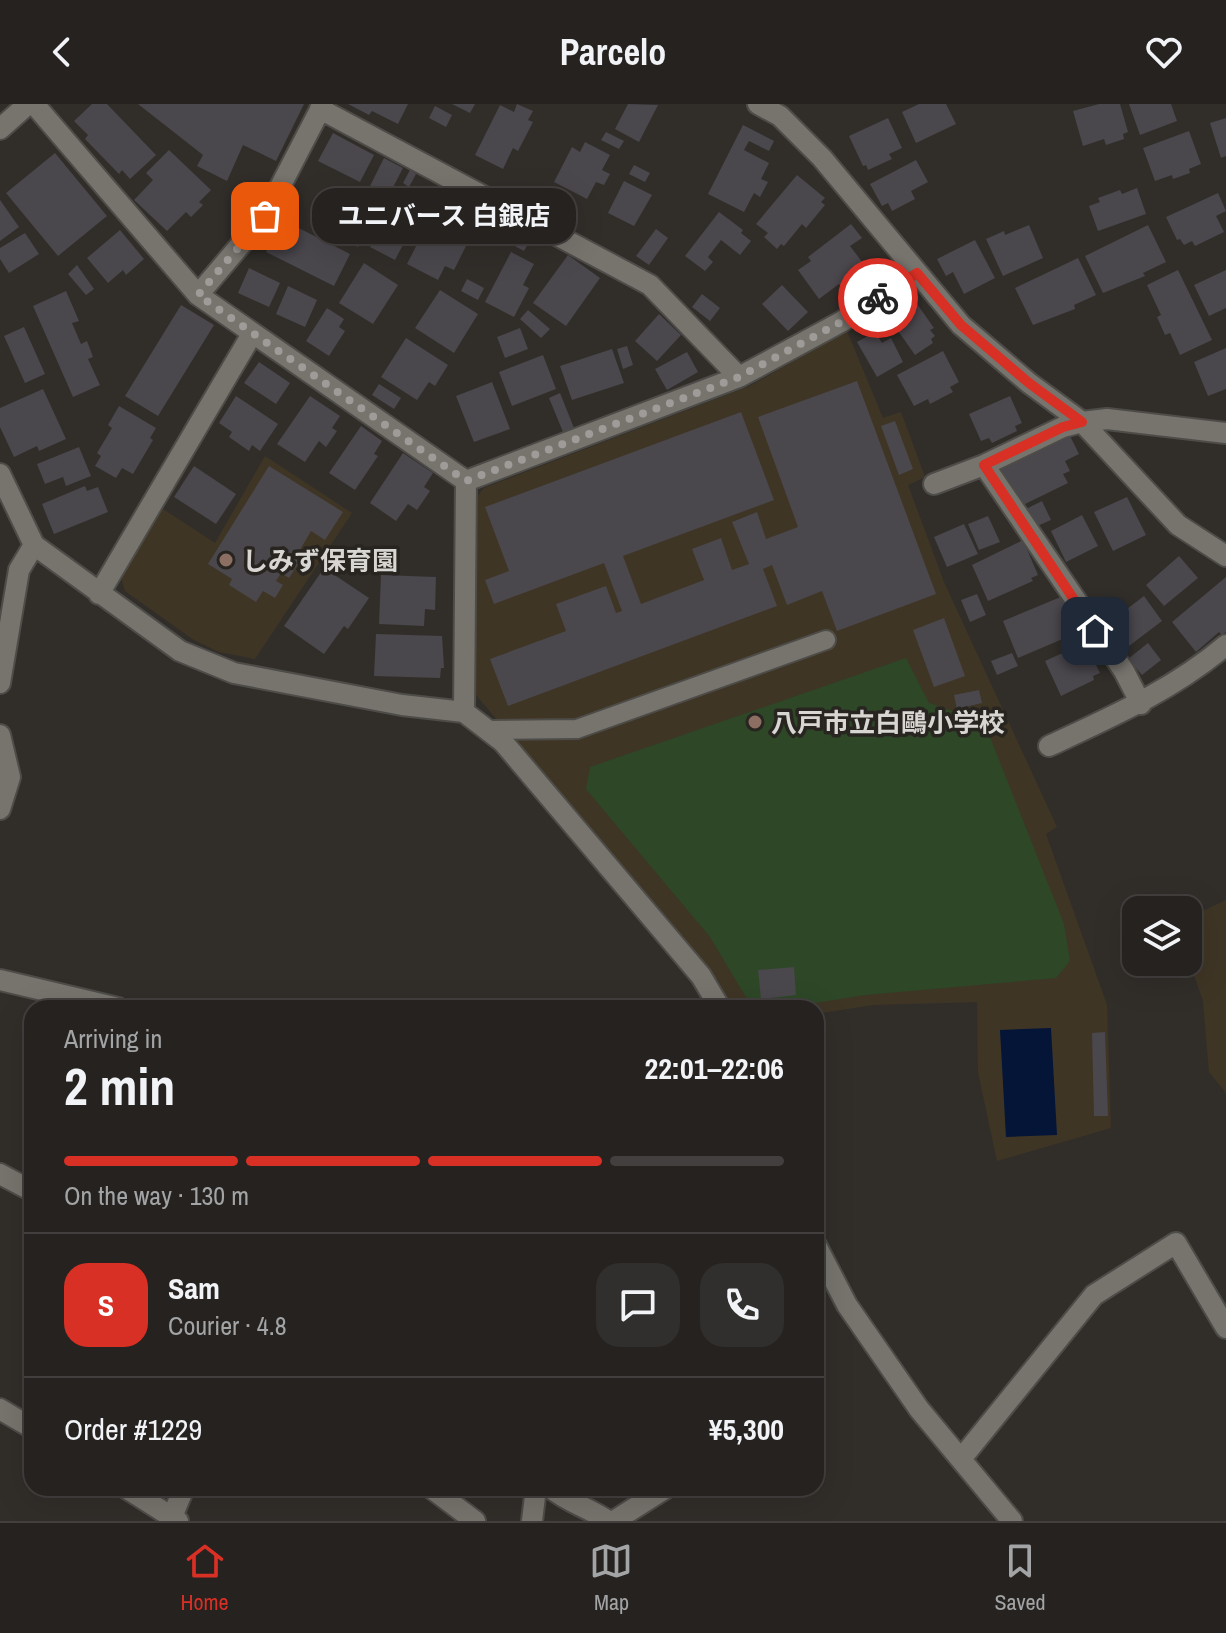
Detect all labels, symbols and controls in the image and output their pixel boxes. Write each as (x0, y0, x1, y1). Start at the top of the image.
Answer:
text: Parcelo (560, 28, 666, 76)
icon: back (40, 30, 84, 74)
icon: heart (1142, 30, 1186, 74)
pin (231, 182, 299, 250)
callout: ユニバース 白銀店 (313, 188, 577, 244)
icon: bag (243, 194, 287, 238)
text: ユニバース 白銀店 (338, 198, 550, 233)
courier (838, 258, 918, 338)
icon: bike (856, 276, 900, 320)
place label: しみず保育園 (242, 543, 398, 578)
marker: しみず保育園 (217, 551, 235, 569)
pin (1061, 597, 1129, 665)
icon: home (1073, 609, 1117, 653)
place label: 八戸市立白鷗小学校 (771, 705, 1005, 740)
marker: 八戸市立白鷗小学校 (746, 713, 764, 731)
map controls (1122, 896, 1202, 976)
button: layers (1122, 896, 1202, 976)
text: Arriving in (64, 1021, 162, 1056)
text: 22:01–22:06 (645, 1048, 784, 1088)
text: 2 min (64, 1051, 175, 1121)
text: On the way · 130 m (64, 1178, 249, 1213)
button: chat (596, 1263, 680, 1347)
button: phone (700, 1263, 784, 1347)
text: Sam (168, 1268, 220, 1308)
text: S (98, 1285, 114, 1325)
text: Courier · 4.8 (168, 1308, 287, 1343)
text: Order #1229 (64, 1409, 202, 1449)
text: ¥5,300 (709, 1409, 784, 1449)
tab: Home (180, 1539, 229, 1617)
tab: Map (589, 1539, 633, 1617)
tab: Saved (994, 1539, 1046, 1617)

